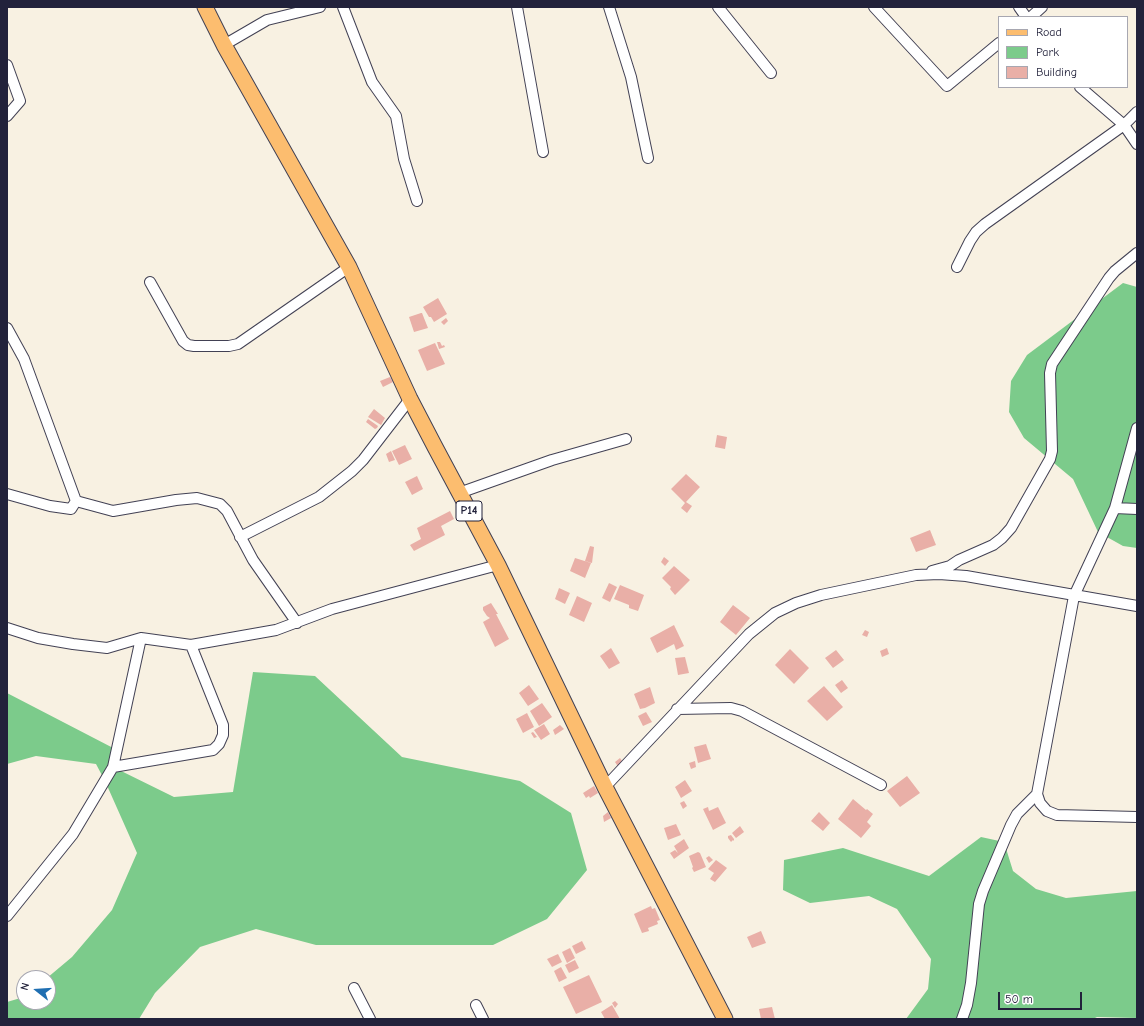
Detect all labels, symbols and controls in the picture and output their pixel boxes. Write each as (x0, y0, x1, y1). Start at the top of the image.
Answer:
legend (998, 16, 1128, 88)
text: Road (1036, 25, 1062, 39)
text: Park (1036, 45, 1059, 59)
text: Building (1036, 65, 1077, 79)
road number: P14 (456, 501, 482, 521)
north arrow (16, 970, 56, 1010)
text: N (18, 981, 32, 992)
scale bar (1000, 984, 1084, 1010)
text: 50 m (1005, 992, 1033, 1006)

